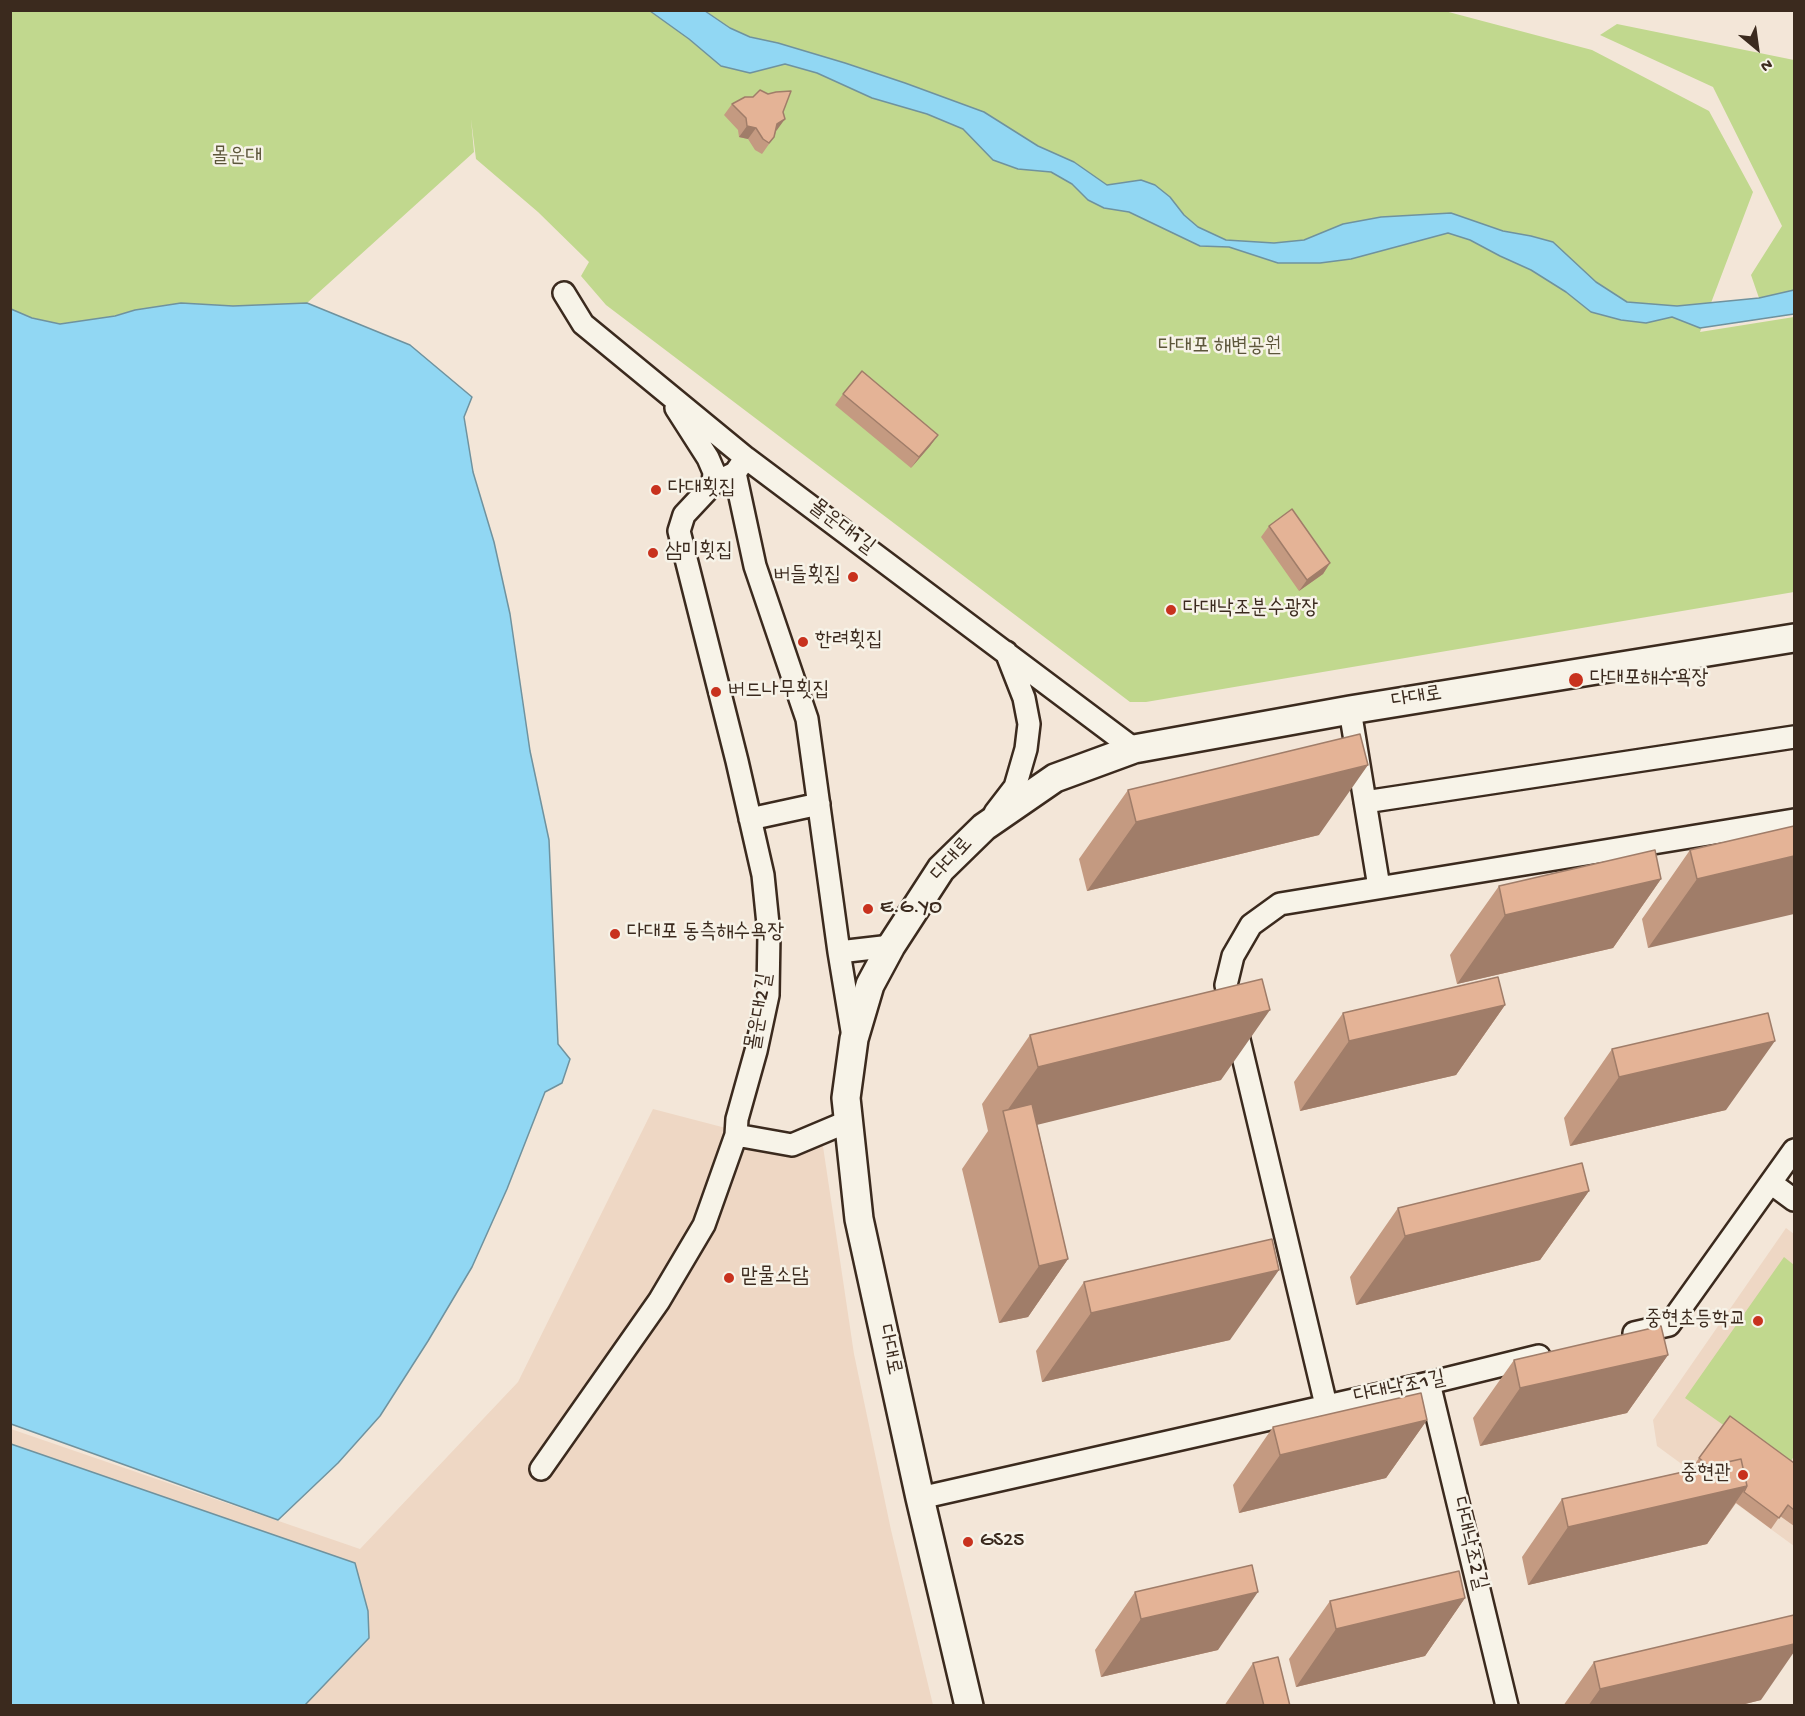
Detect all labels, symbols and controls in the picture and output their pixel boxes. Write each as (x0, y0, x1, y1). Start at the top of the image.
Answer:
north arrow (1727, 18, 1787, 78)
text: N (1757, 53, 1775, 75)
park label: 몰운대 (212, 145, 262, 171)
park label: 다대포 해변공원 (1158, 335, 1282, 361)
place label: 다대횟집 (668, 477, 736, 503)
marker: 다대횟집 (649, 483, 663, 497)
street label: 몰운대1길 (803, 495, 879, 561)
place label: 삼미횟집 (665, 540, 733, 566)
marker: 삼미횟집 (646, 546, 660, 560)
place label: 버들횟집 (773, 564, 841, 590)
marker: 버들횟집 (846, 570, 860, 584)
place label: 다대낙조분수광장 (1183, 597, 1318, 623)
marker: 다대낙조분수광장 (1164, 603, 1178, 617)
place label: 한려횟집 (815, 629, 883, 655)
marker: 한려횟집 (796, 635, 810, 649)
place label: 다대포해수욕장 (1590, 667, 1708, 693)
marker: 다대포해수욕장 (1567, 671, 1585, 689)
place label: 버드나무횟집 (728, 679, 829, 705)
street label: 다대로 (1390, 683, 1444, 715)
marker: 버드나무횟집 (709, 685, 723, 699)
street label: 다대로 (927, 833, 979, 887)
place label: E.G.YO (880, 896, 942, 922)
marker: E.G.YO (861, 902, 875, 916)
place label: 다대포 동측해수욕장 (627, 921, 784, 947)
marker: 다대포 동측해수욕장 (608, 927, 622, 941)
street label: 몰운대2길 (742, 972, 780, 1052)
place label: 맏물소담 (741, 1265, 809, 1291)
marker: 맏물소담 (722, 1271, 736, 1285)
place label: 중현초등학교 (1645, 1308, 1746, 1334)
marker: 중현초등학교 (1751, 1314, 1765, 1328)
street label: 다대로 (870, 1323, 906, 1377)
street label: 다대낙조1길 (1352, 1367, 1448, 1411)
place label: 중현관 (1680, 1462, 1731, 1488)
marker: 중현관 (1736, 1468, 1750, 1482)
street label: 다대낙조2길 (1444, 1495, 1492, 1593)
place label: GS25 (980, 1529, 1024, 1555)
marker: GS25 (961, 1535, 975, 1549)

